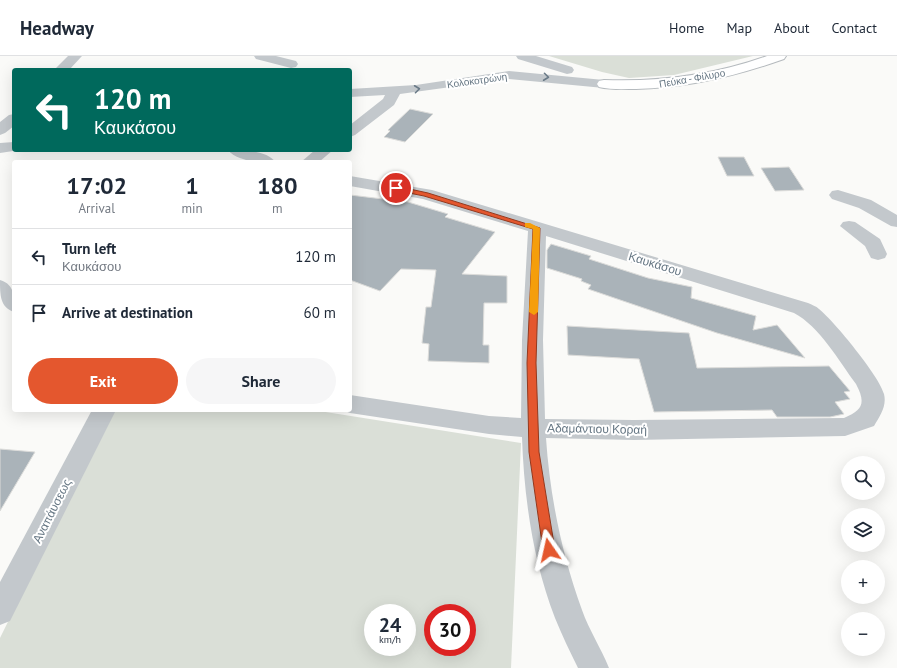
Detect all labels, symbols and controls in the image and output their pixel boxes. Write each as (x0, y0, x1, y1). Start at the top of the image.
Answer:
text: Headway (20, 16, 94, 40)
text: Home (669, 19, 704, 37)
text: Map (726, 19, 752, 37)
text: About (774, 19, 810, 37)
text: Contact (832, 19, 877, 37)
street label: Πεύκα - Φίλυρο (658, 66, 727, 91)
street label: Κολοκοτρώνη (446, 70, 508, 91)
one-way arrow (543, 72, 549, 81)
text: 120 m (94, 80, 171, 117)
icon: left (28, 84, 80, 136)
one-way arrow (414, 84, 420, 93)
text: Καυκάσου (94, 116, 176, 139)
text: 17:02 (66, 170, 127, 201)
text: 1 (185, 170, 199, 201)
text: 180 (257, 170, 298, 201)
pin (379, 171, 413, 205)
icon: arrive (385, 177, 407, 199)
text: Arrival (79, 200, 115, 217)
text: min (181, 200, 203, 217)
text: m (272, 200, 283, 217)
text: Turn left (62, 239, 116, 258)
icon: left (28, 246, 50, 268)
text: 120 m (295, 247, 336, 266)
street label: Καυκάσου (627, 248, 684, 279)
text: Καυκάσου (62, 258, 121, 275)
icon: arrive (28, 302, 50, 324)
text: Arrive at destination (62, 303, 193, 322)
text: 60 m (303, 303, 336, 322)
button: Exit (28, 358, 178, 404)
button: Share (186, 358, 336, 404)
street label: Αδαμάντιου Κοραή (547, 420, 647, 437)
map controls (841, 456, 885, 656)
button: search (841, 456, 885, 500)
street label: Αναπάυσεως (29, 476, 74, 545)
button: layers (841, 508, 885, 552)
position arrow (528, 529, 570, 571)
button: + (841, 560, 885, 604)
speed limit sign: 30 (424, 604, 476, 656)
text: 24 (379, 612, 401, 638)
button: − (841, 612, 885, 656)
text: km/h (379, 633, 401, 646)

